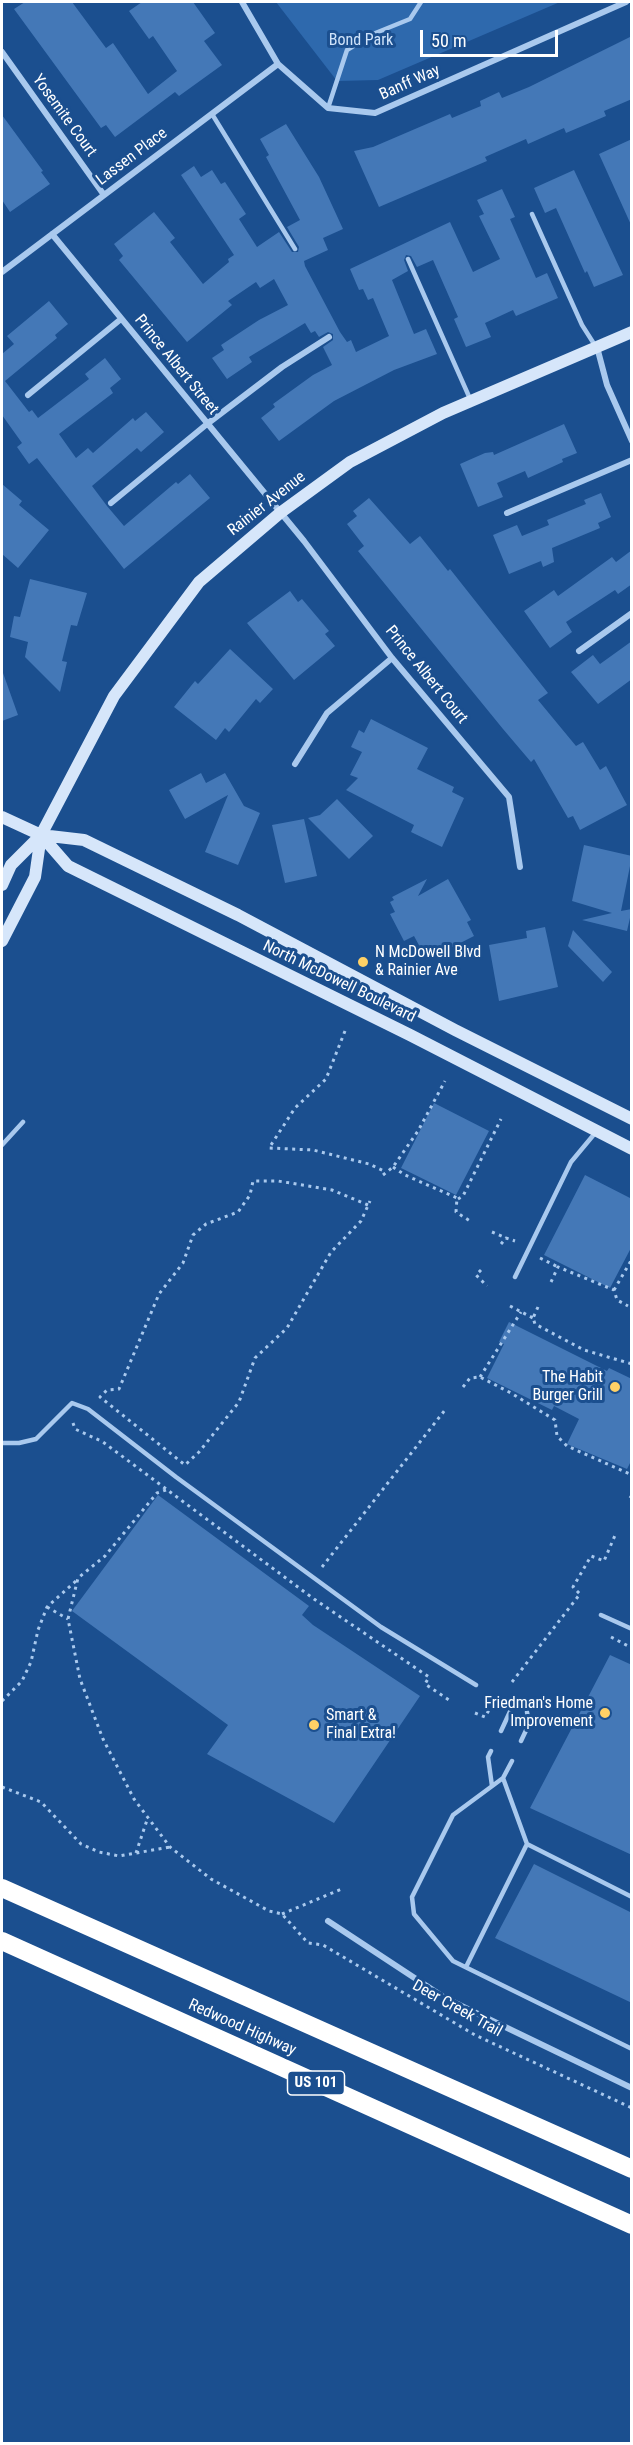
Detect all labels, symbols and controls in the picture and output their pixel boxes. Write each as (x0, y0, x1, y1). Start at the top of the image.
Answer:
scale bar (423, 18, 561, 56)
text: 50 m (431, 30, 466, 51)
park label: Bond Park (329, 31, 393, 51)
street label: Banff Way (377, 61, 443, 105)
street label: Yosemite Court (28, 71, 100, 161)
street label: Lassen Place (93, 124, 171, 190)
street label: Prince Albert Street (130, 311, 222, 419)
street label: Rainier Avenue (224, 468, 310, 540)
street label: Prince Albert Court (381, 622, 471, 728)
street label: North McDowell Boulevard (260, 937, 418, 1027)
place label: N McDowell Blvd & Rainier Ave (375, 943, 481, 981)
marker: N McDowell Blvd & Rainier Ave (356, 955, 370, 969)
place label: The Habit Burger Grill (533, 1368, 603, 1406)
marker: The Habit Burger Grill (608, 1380, 622, 1394)
place label: Friedman's Home Improvement (484, 1694, 593, 1732)
place label: Smart & Final Extra! (326, 1706, 396, 1744)
marker: Friedman's Home Improvement (598, 1706, 612, 1720)
marker: Smart & Final Extra! (307, 1718, 321, 1732)
street label: Deer Creek Trail (409, 1976, 505, 2042)
street label: Redwood Highway (185, 1996, 299, 2060)
road number: US 101 (288, 2071, 344, 2095)

